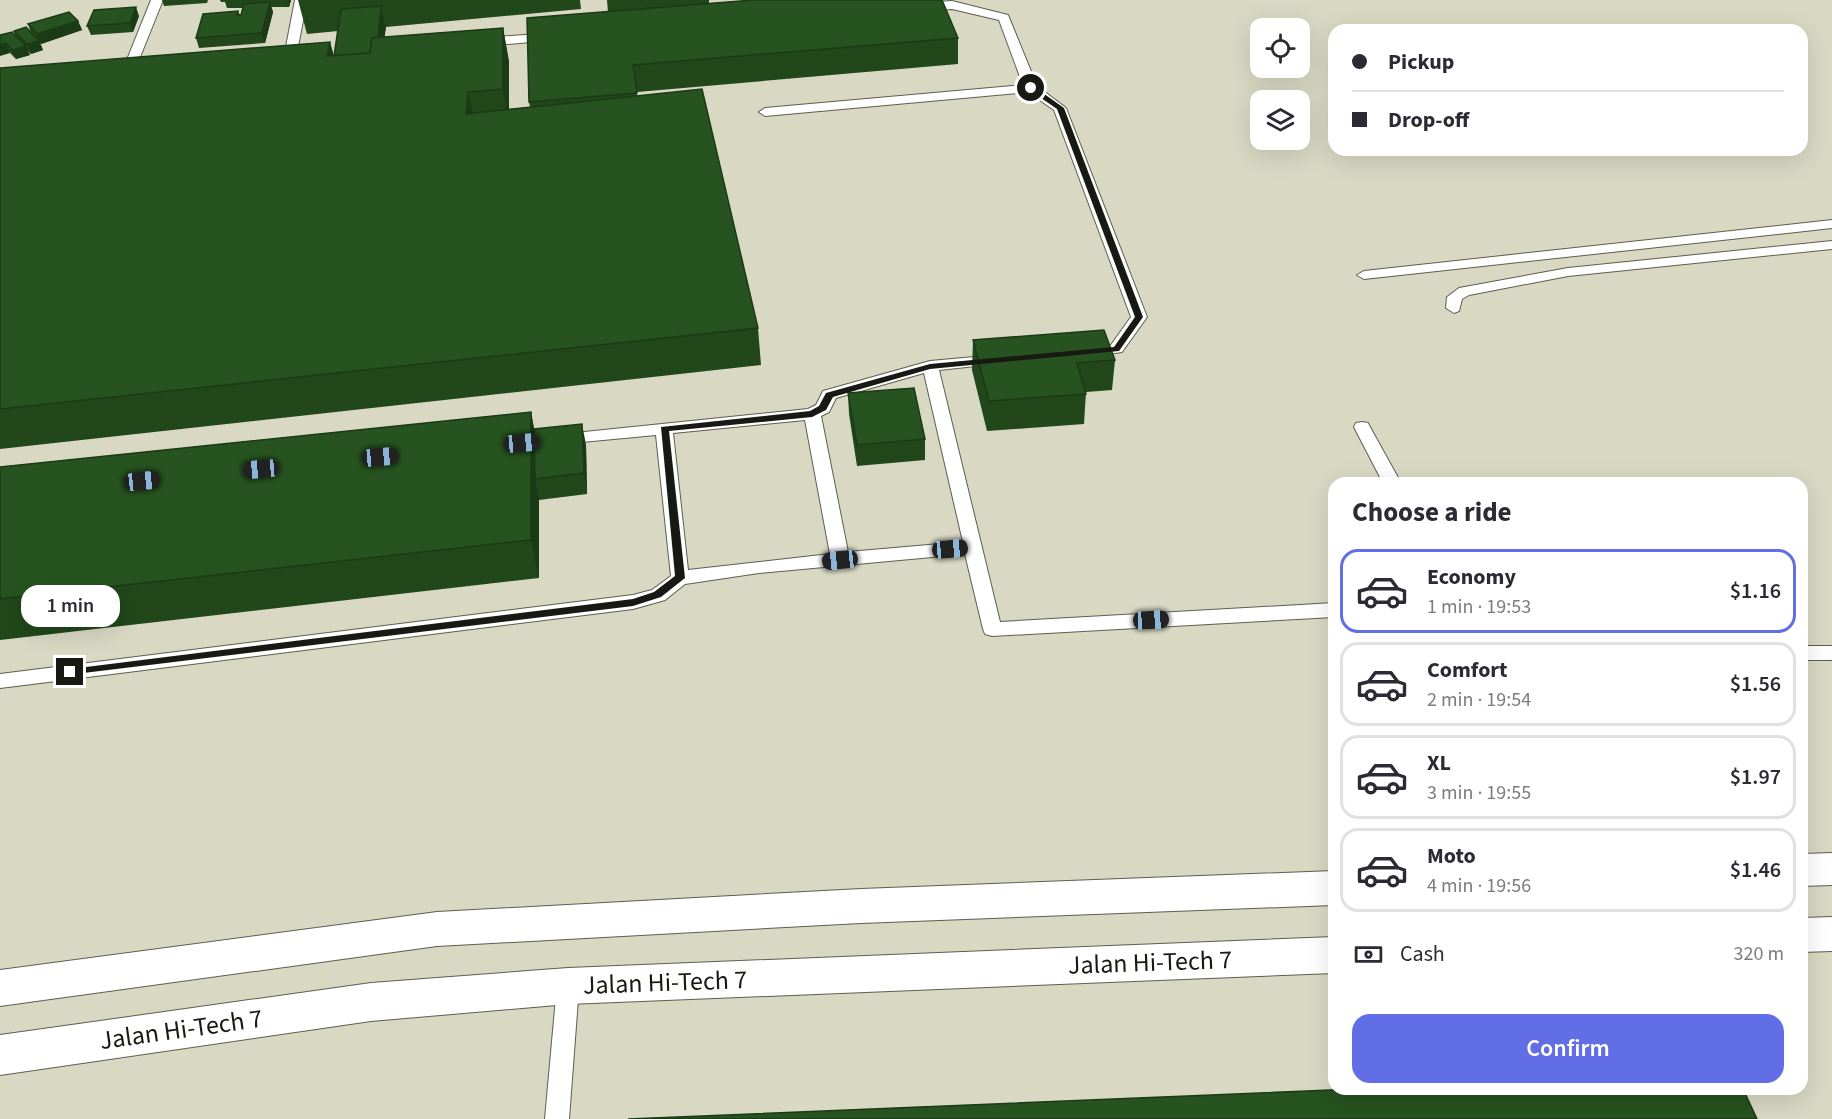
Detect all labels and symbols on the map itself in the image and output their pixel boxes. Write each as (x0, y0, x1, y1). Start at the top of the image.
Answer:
route start (1017, 74, 1044, 101)
car (503, 432, 541, 454)
car (361, 446, 399, 468)
car (242, 458, 280, 480)
car (123, 470, 161, 492)
car (931, 538, 969, 560)
car (821, 549, 859, 571)
callout: 1 min (20, 585, 119, 627)
car (1133, 610, 1169, 630)
route end (56, 658, 83, 685)
street label: Jalan Hi-Tech 7 (1067, 941, 1233, 984)
street label: Jalan Hi-Tech 7 (582, 961, 748, 1004)
street label: Jalan Hi-Tech 7 (97, 1000, 265, 1059)

